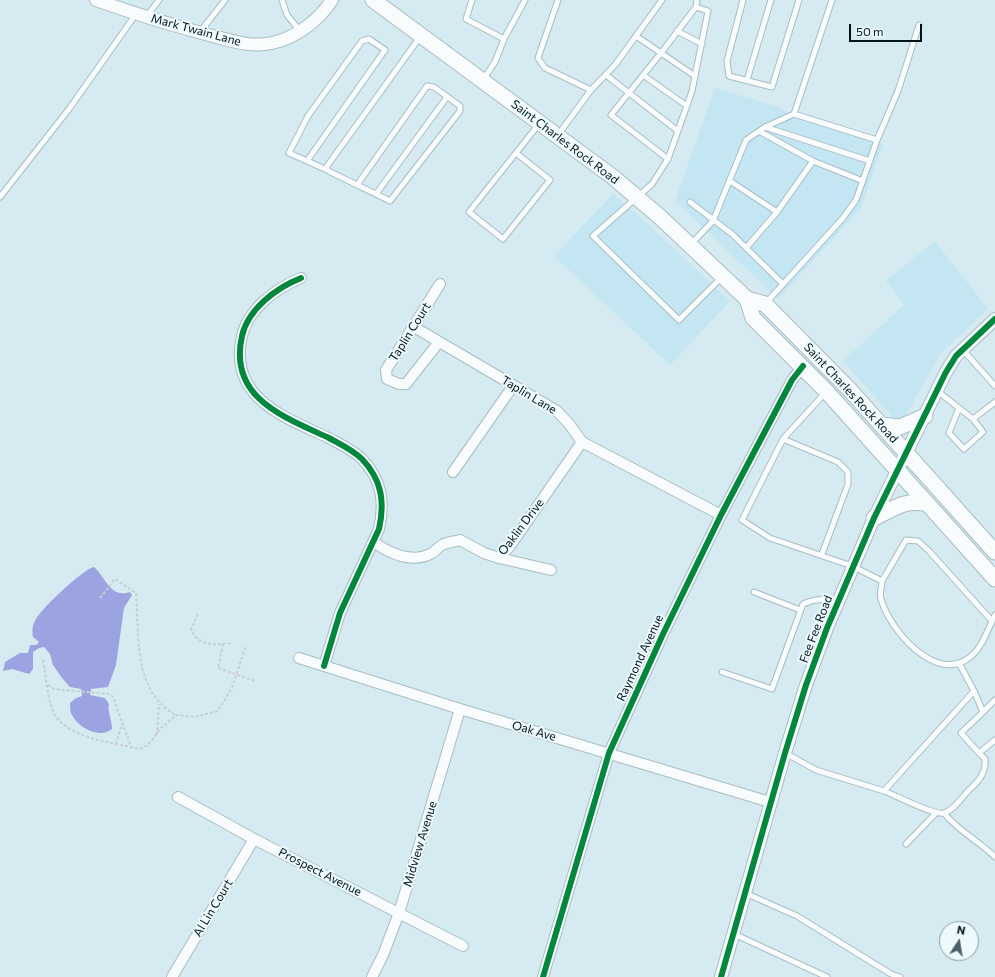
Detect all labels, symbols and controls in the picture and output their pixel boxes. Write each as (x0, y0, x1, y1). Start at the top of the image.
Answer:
street label: Mark Twain Lane (149, 11, 243, 49)
scale bar (851, 16, 924, 42)
text: 50 m (856, 24, 884, 38)
street label: Saint Charles Rock Road (508, 97, 622, 187)
street label: Taplin Court (386, 300, 434, 364)
street label: Saint Charles Rock Road (801, 340, 901, 446)
street label: Taplin Lane (499, 373, 559, 417)
street label: Oaklin Drive (495, 496, 547, 558)
street label: Fee Fee Road (797, 593, 835, 665)
street label: Raymond Avenue (614, 612, 666, 704)
street label: Oak Ave (510, 718, 558, 744)
street label: Midview Avenue (400, 799, 440, 889)
street label: Prospect Avenue (276, 845, 364, 899)
street label: Al Lin Court (190, 877, 236, 939)
north arrow (939, 921, 979, 961)
text: N (956, 923, 967, 937)

